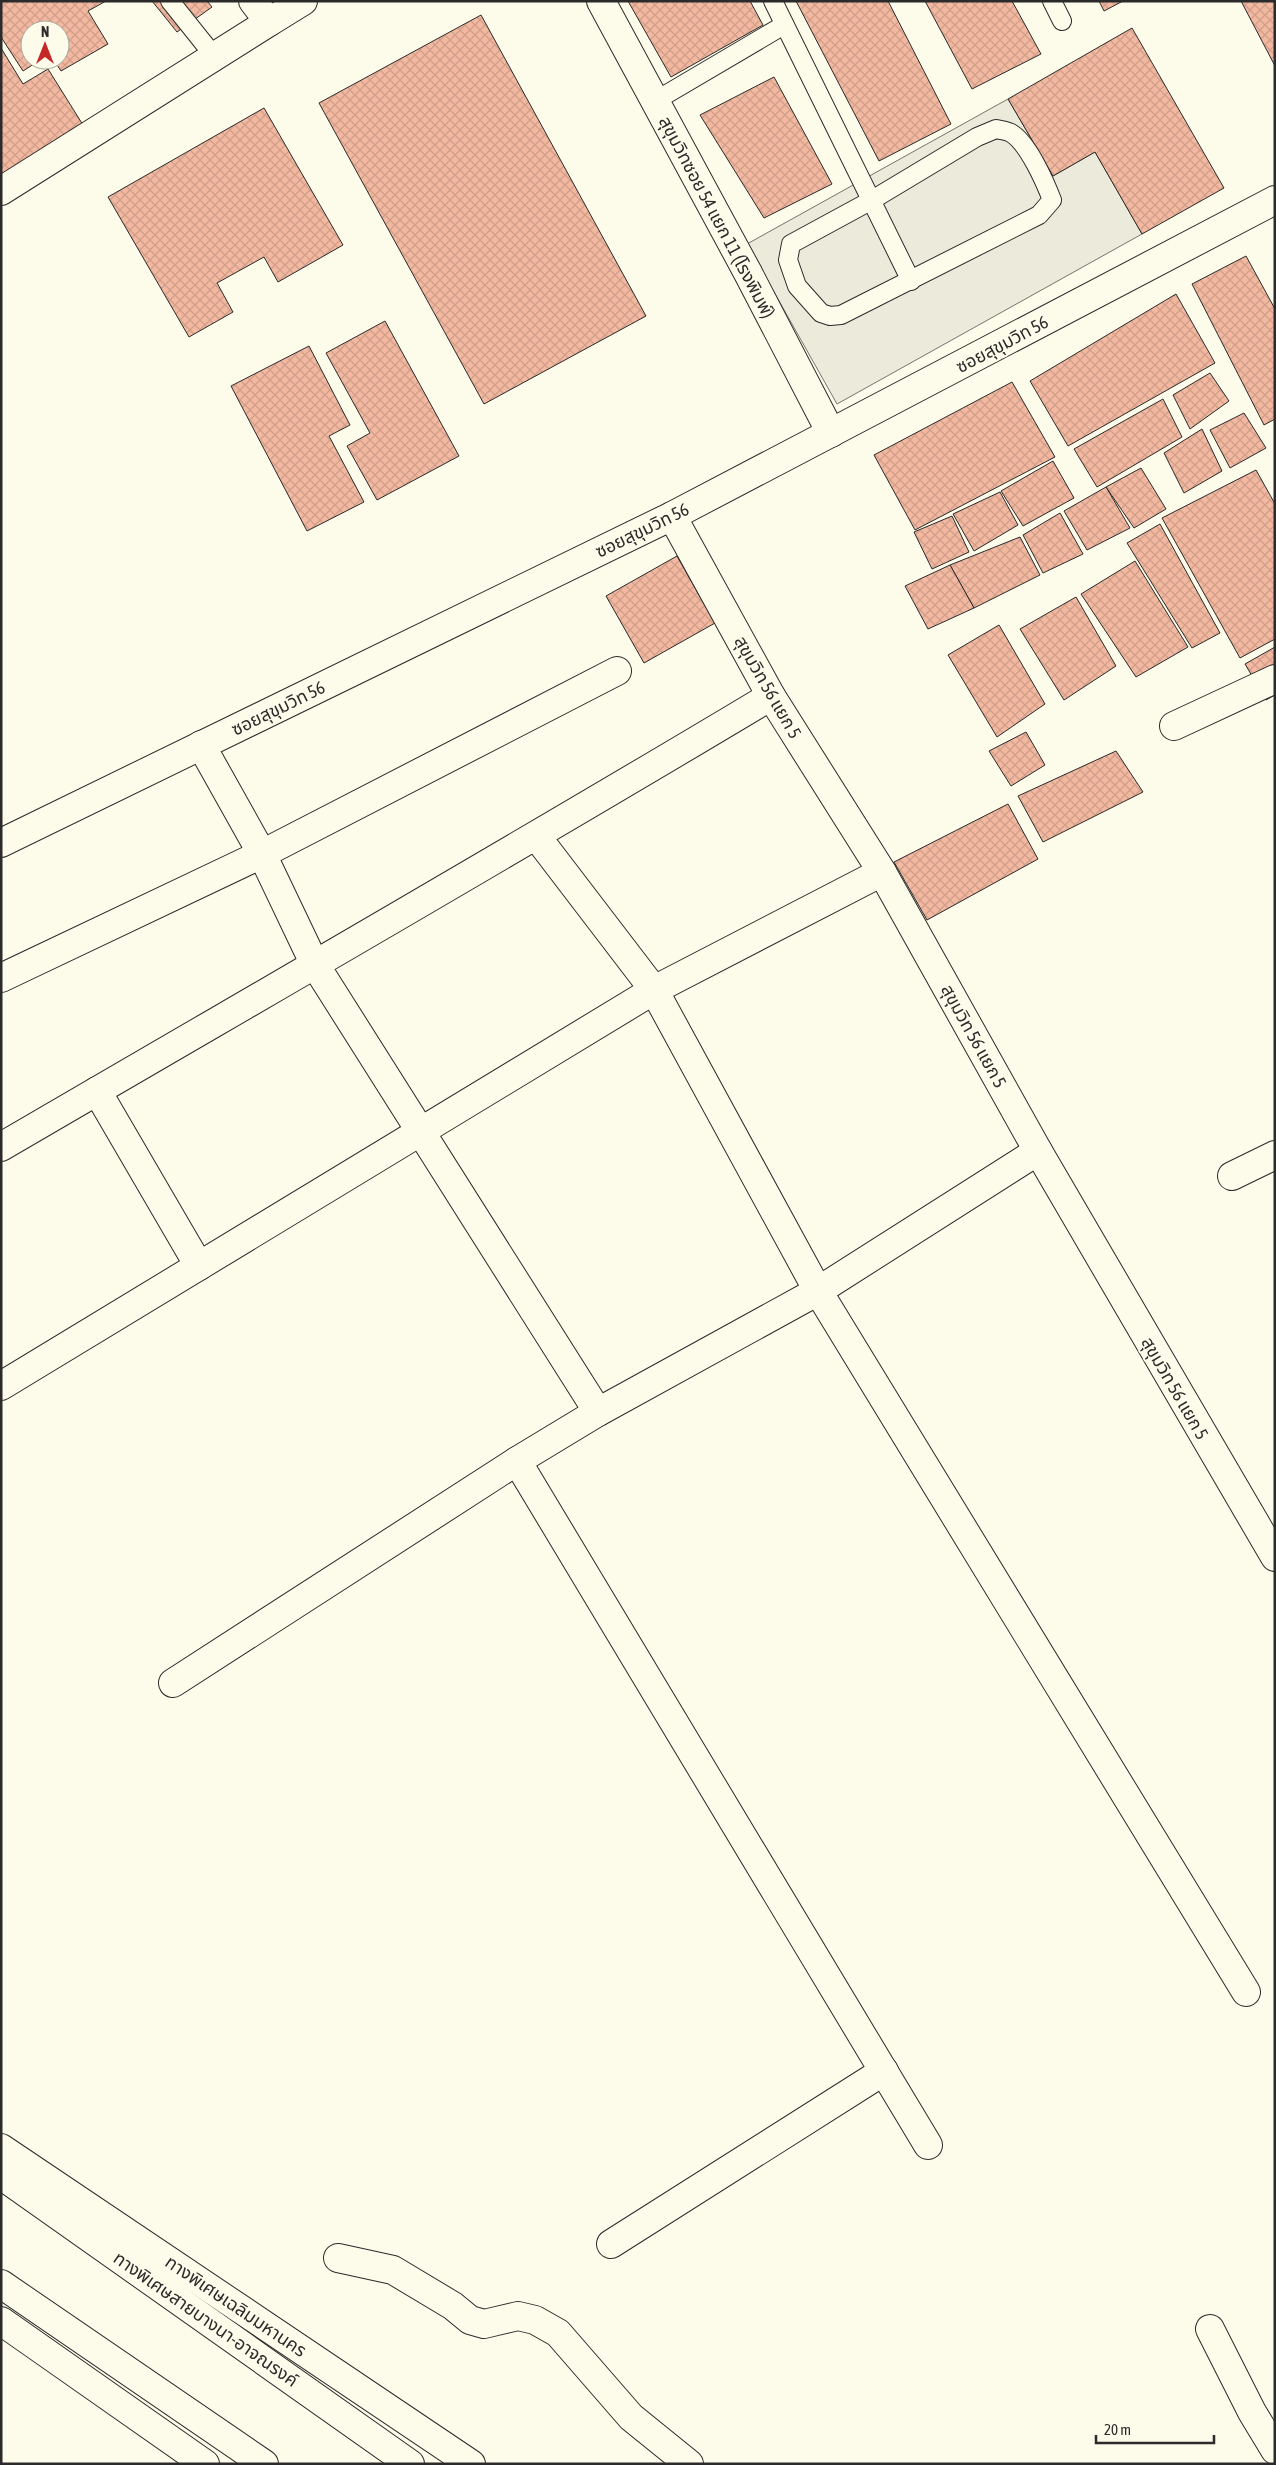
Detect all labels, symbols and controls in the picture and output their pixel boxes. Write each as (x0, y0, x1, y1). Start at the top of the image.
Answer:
north arrow (20, 20, 70, 70)
text: N (41, 24, 49, 40)
street label: สุขุมวิทซอย 54 แยก 11 (โรงพิมพ์) (654, 113, 779, 322)
street label: ซอยสุขุมวิท 56 (952, 311, 1052, 378)
street label: ซอยสุขุมวิท 56 (592, 498, 693, 563)
street label: สุขุมวิท 56 แยก 5 (729, 632, 806, 743)
street label: ซอยสุขุมวิท 56 (228, 676, 329, 741)
street label: สุขุมวิท 56 แยก 5 (936, 981, 1011, 1092)
street label: สุขุมวิท 56 แยก 5 (1136, 1333, 1213, 1444)
street label: ทางพิเศษสายบางนา-อาจณรงค์ (110, 2247, 302, 2391)
street label: ทางพิเศษเฉลิมมหานคร (162, 2251, 311, 2361)
scale bar (1096, 2412, 1214, 2444)
text: 20 m (1104, 2421, 1131, 2438)

